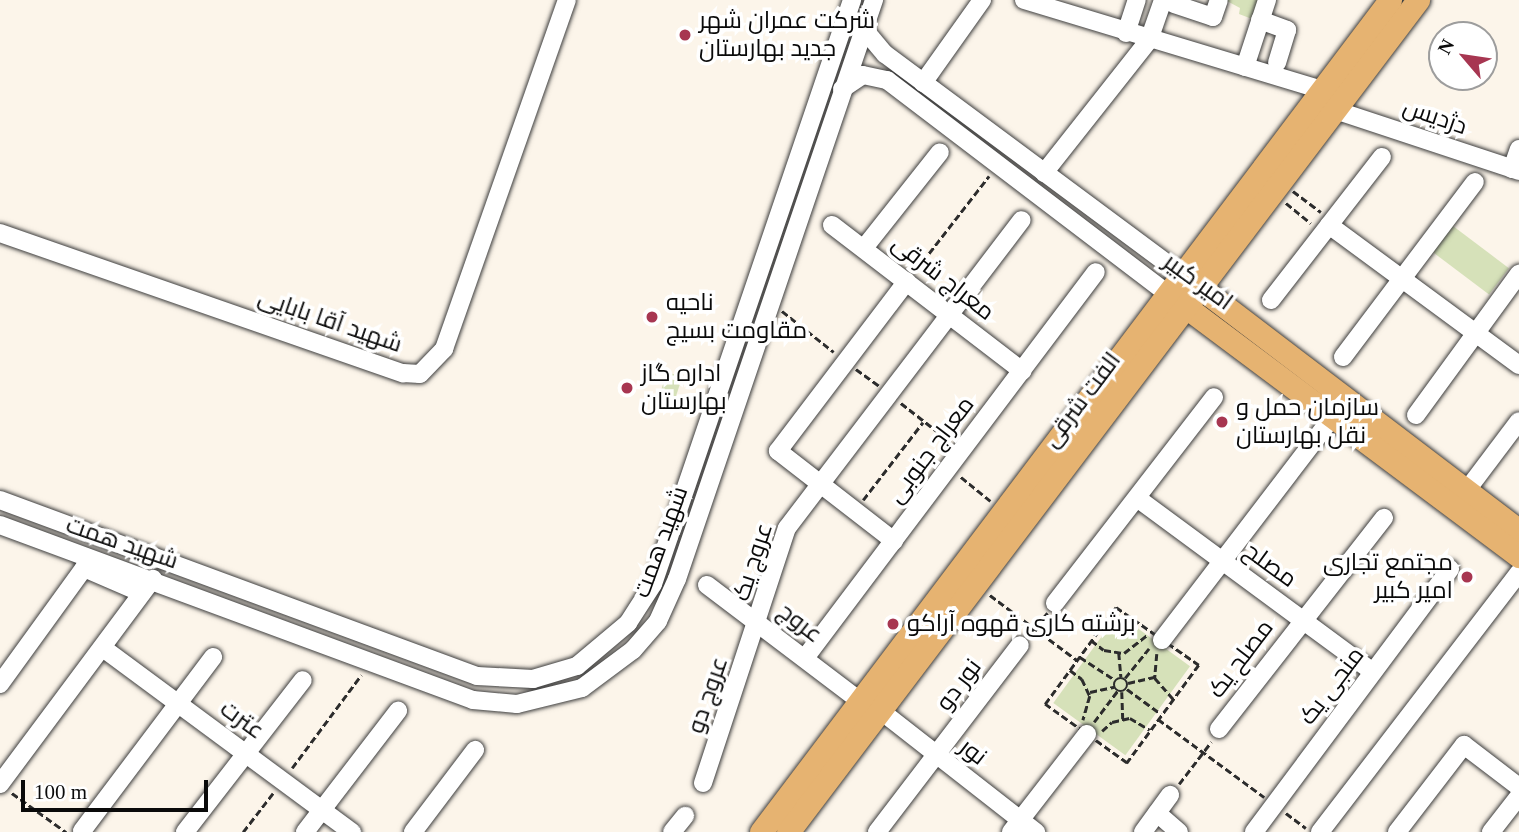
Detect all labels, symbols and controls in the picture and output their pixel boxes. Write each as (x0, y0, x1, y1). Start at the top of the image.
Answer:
place label: شرکت عمران شهر جدید بهارستان (699, 7, 875, 63)
north arrow (1428, 21, 1498, 91)
marker: شرکت عمران شهر جدید بهارستان (677, 27, 693, 43)
text: N (1433, 35, 1458, 58)
street label: دژدیس (1399, 93, 1471, 141)
street label: معراج شرقی (886, 229, 1000, 327)
street label: امیر کبیر (1158, 247, 1238, 317)
street label: شهید آقا بابایی (254, 283, 406, 359)
place label: ناحیه مقاومت بسیج (666, 289, 807, 345)
marker: ناحیه مقاومت بسیج (644, 309, 660, 325)
street label: الفت شرقی (1037, 347, 1127, 453)
place label: اداره گاز بهارستان (641, 360, 727, 416)
marker: اداره گاز بهارستان (619, 380, 635, 396)
street label: معراج جنوبی (882, 391, 980, 509)
place label: سازمان حمل و نقل بهارستان (1236, 394, 1379, 450)
marker: سازمان حمل و نقل بهارستان (1214, 414, 1230, 430)
street label: شهید همت (628, 482, 694, 602)
street label: شهید همت (62, 510, 182, 576)
street label: عروج یک (727, 519, 779, 605)
street label: مصلح (1238, 536, 1302, 594)
place label: مجتمع تجاری امیر کبیر (1323, 549, 1453, 605)
marker: مجتمع تجاری امیر کبیر (1459, 569, 1475, 585)
street label: عروج (772, 597, 828, 649)
place label: برشته کاری قهوه آراکو (907, 610, 1136, 638)
street label: مصلح یک (1202, 614, 1280, 704)
marker: برشته کاری قهوه آراکو (885, 616, 901, 632)
street label: منجی یک (1293, 641, 1371, 731)
street label: عروج دو (682, 653, 734, 737)
street label: نور دو (930, 653, 988, 717)
street label: عترت (214, 694, 270, 746)
street label: نور (954, 732, 992, 772)
scale bar (24, 766, 212, 810)
text: 100 m (34, 780, 87, 804)

